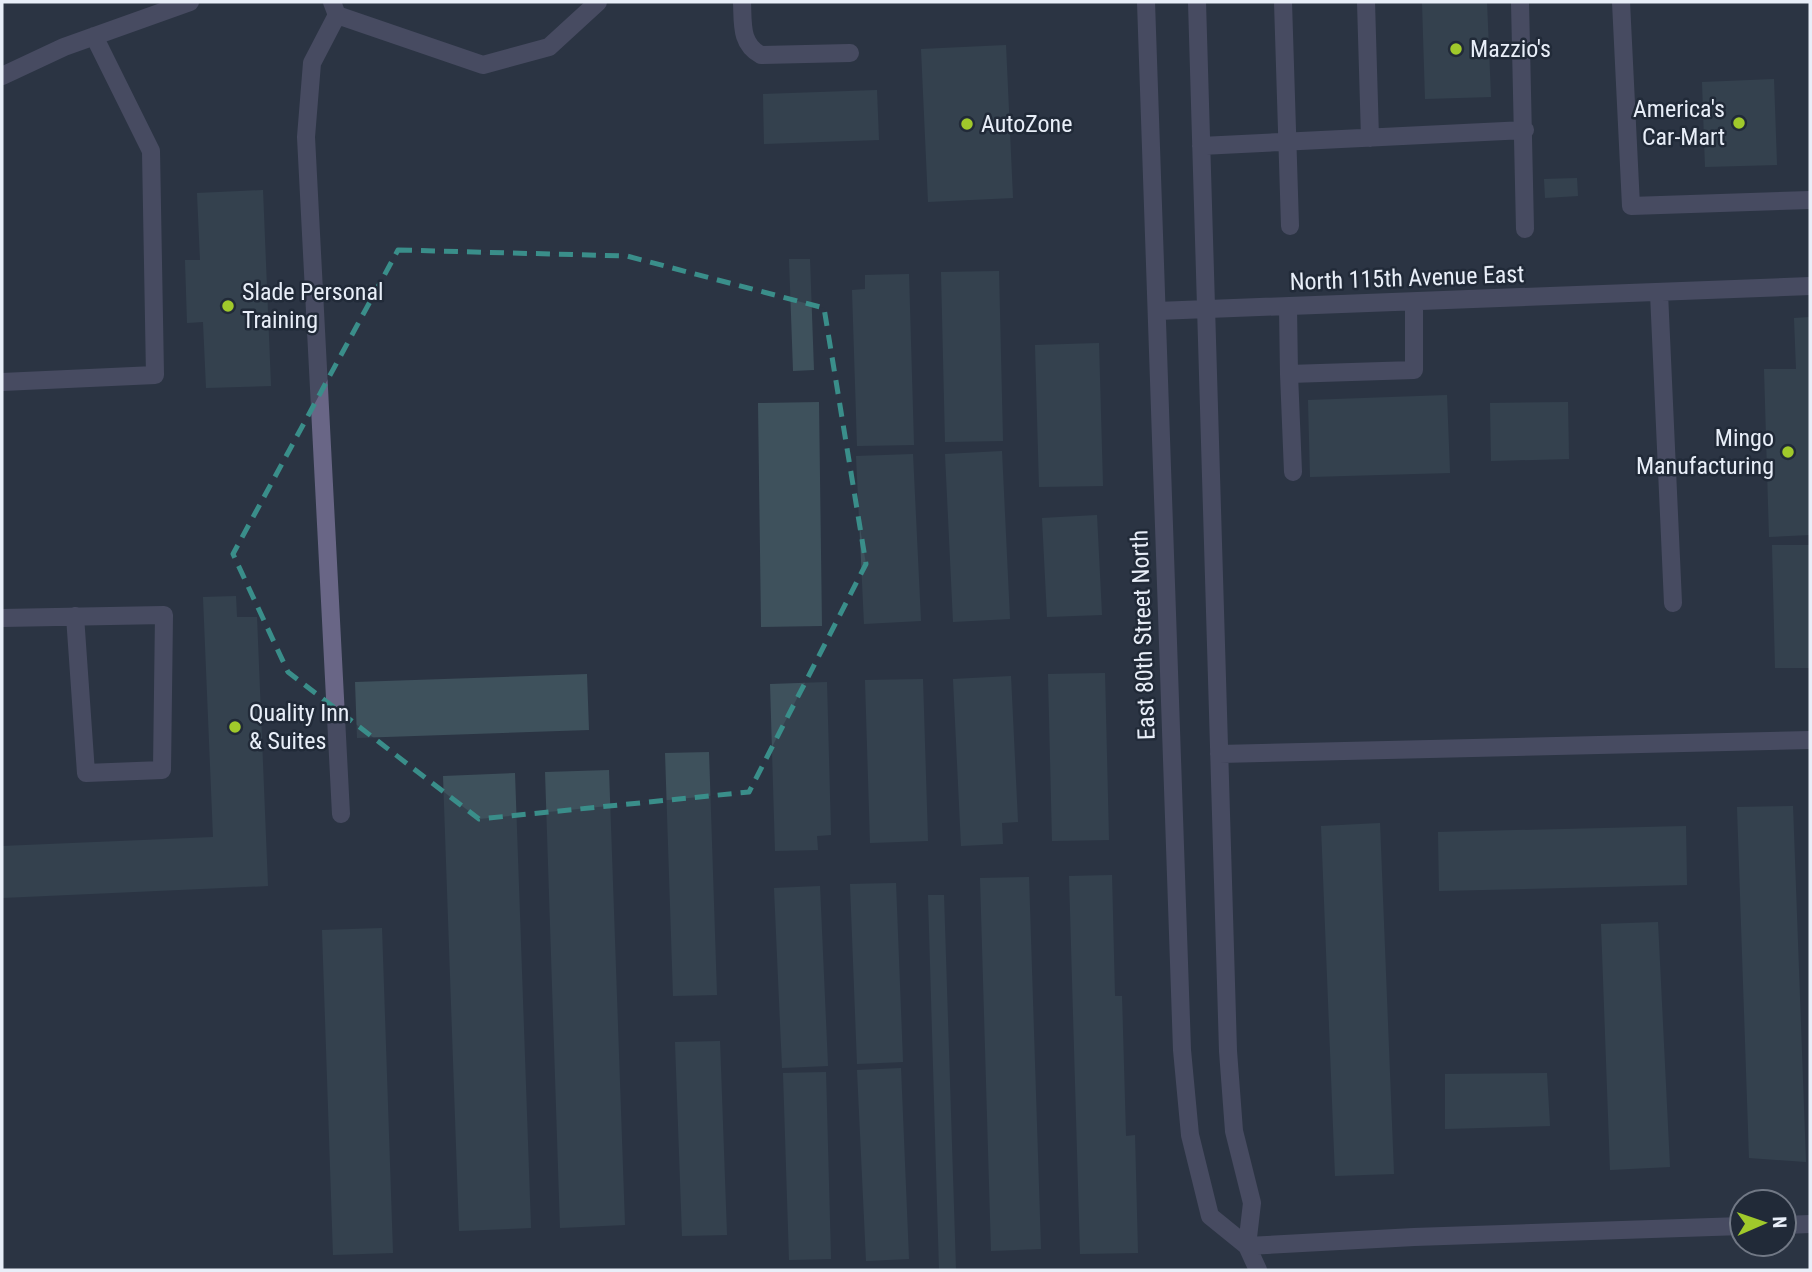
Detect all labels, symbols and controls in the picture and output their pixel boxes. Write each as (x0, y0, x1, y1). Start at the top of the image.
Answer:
place label: Mazzio's (1470, 35, 1551, 63)
marker: Mazzio's (1448, 41, 1464, 57)
place label: America's Car-Mart (1633, 95, 1725, 151)
place label: AutoZone (981, 110, 1072, 138)
marker: America's Car-Mart (1731, 115, 1747, 131)
marker: AutoZone (959, 116, 975, 132)
street label: North 115th Avenue East (1289, 260, 1525, 296)
place label: Slade Personal Training (242, 278, 383, 334)
marker: Slade Personal Training (220, 298, 236, 314)
place label: Mingo Manufacturing (1636, 424, 1774, 480)
marker: Mingo Manufacturing (1780, 444, 1796, 460)
street label: East 80th Street North (1125, 530, 1161, 740)
place label: Quality Inn & Suites (249, 699, 349, 755)
marker: Quality Inn & Suites (227, 719, 243, 735)
north arrow (1728, 1188, 1798, 1258)
text: N (1768, 1216, 1791, 1229)

